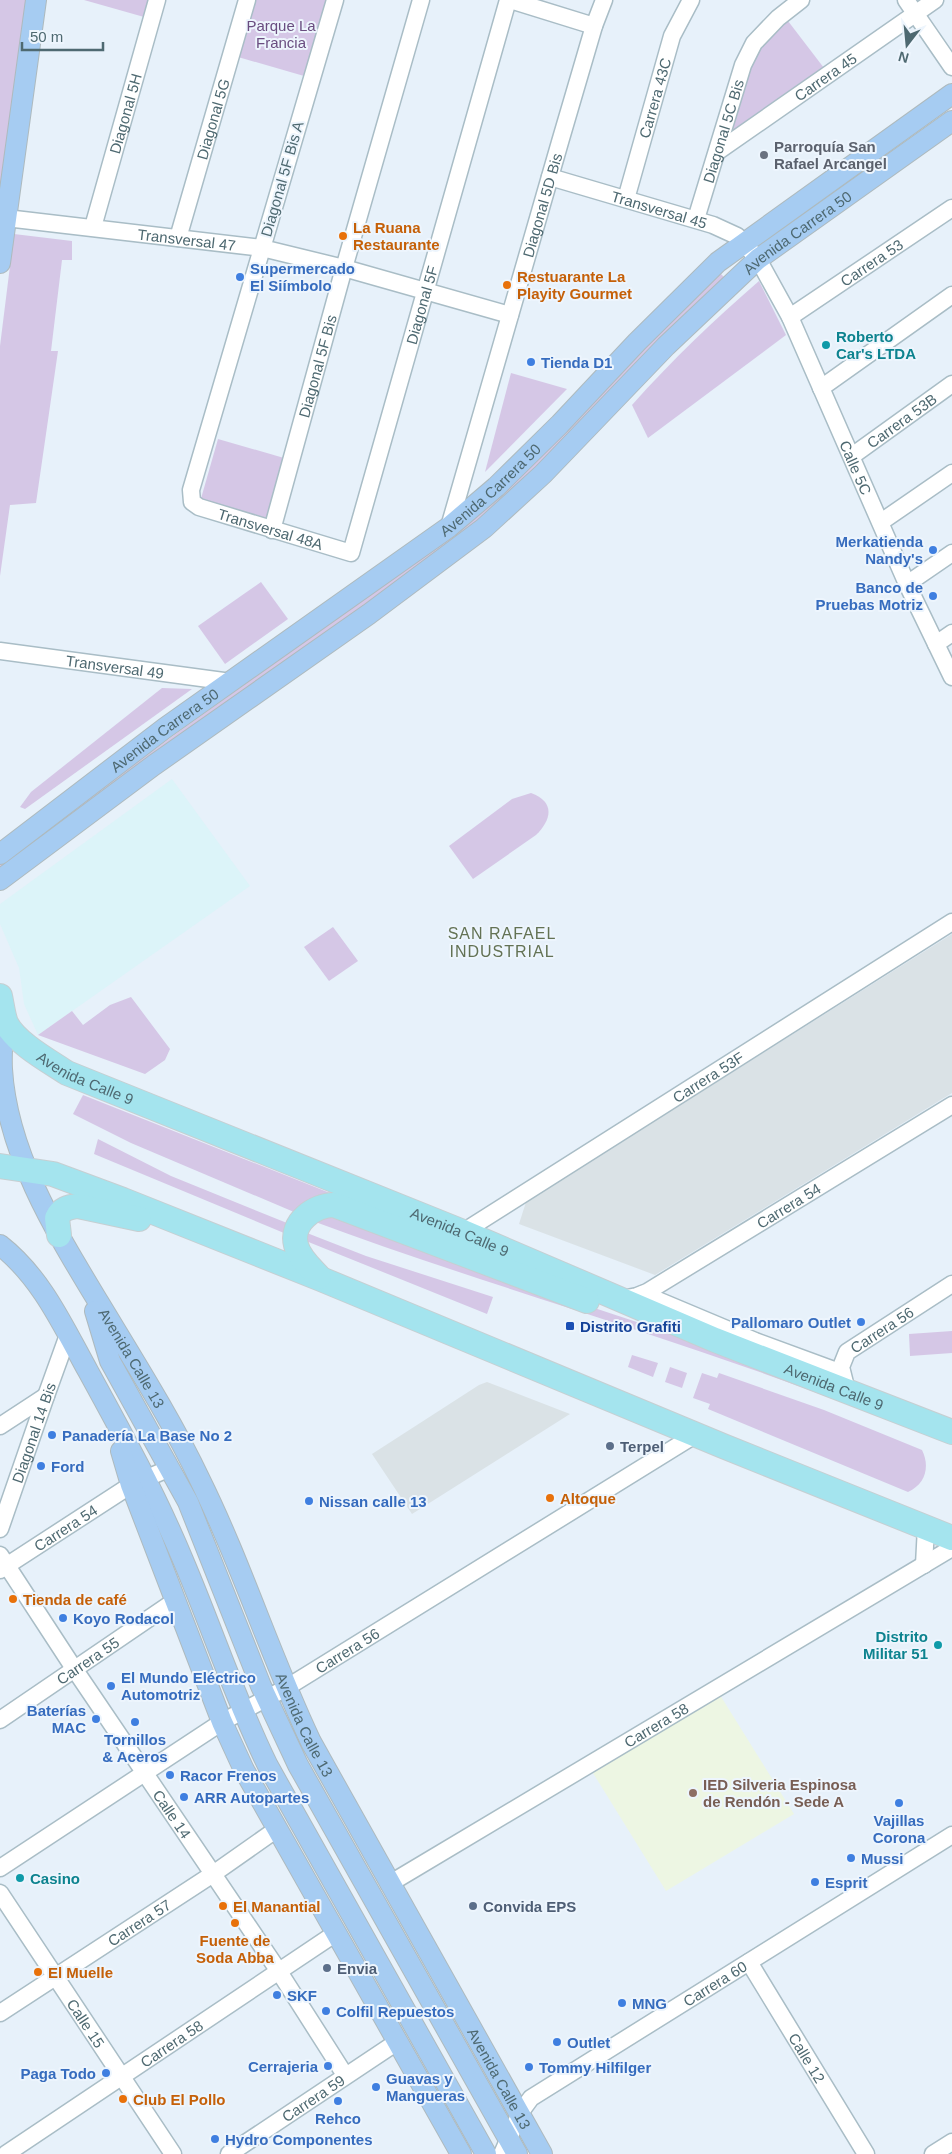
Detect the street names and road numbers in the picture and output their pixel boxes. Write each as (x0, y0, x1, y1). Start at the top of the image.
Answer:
street label: Carrera 45 (791, 49, 860, 104)
street label: Carrera 43C (635, 56, 674, 140)
street label: Diagonal 5H (106, 71, 144, 155)
street label: Diagonal 5G (193, 76, 232, 161)
street label: Diagonal 5C Bis (699, 77, 747, 185)
street label: Diagonal 5F Bis A (257, 119, 307, 239)
street label: Diagonal 5D Bis (519, 151, 565, 259)
street label: Transversal 45 (610, 187, 709, 231)
street label: Avenida Carrera 50 (739, 187, 854, 277)
street label: Transversal 47 (137, 225, 237, 253)
street label: Carrera 53 (837, 235, 906, 289)
street label: Diagonal 5F (402, 264, 441, 346)
street label: Diagonal 5F Bis (295, 313, 339, 419)
street label: Carrera 53B (863, 390, 940, 451)
street label: Calle 5C (837, 438, 875, 497)
street label: Avenida Carrera 50 (436, 440, 544, 539)
street label: Transversal 48A (216, 505, 325, 552)
street label: Transversal 49 (65, 651, 165, 681)
street label: Avenida Carrera 50 (107, 684, 222, 775)
street label: Avenida Calle 9 (34, 1048, 136, 1107)
street label: Carrera 53F (669, 1048, 747, 1106)
street label: Carrera 54 (753, 1179, 823, 1231)
street label: Avenida Calle 9 (408, 1203, 512, 1259)
street label: Carrera 56 (847, 1303, 916, 1356)
street label: Avenida Calle 13 (96, 1305, 168, 1411)
street label: Avenida Calle 9 (782, 1359, 886, 1413)
street label: Diagonal 14 Bis (8, 1380, 59, 1485)
street label: Carrera 54 (31, 1501, 100, 1554)
street label: Carrera 56 (312, 1624, 382, 1676)
street label: Carrera 55 (53, 1633, 122, 1688)
street label: Avenida Calle 13 (273, 1670, 337, 1779)
street label: Carrera 58 (621, 1699, 691, 1750)
street label: Calle 14 (150, 1786, 195, 1841)
street label: Carrera 57 (104, 1896, 174, 1949)
street label: Carrera 60 (680, 1957, 750, 2009)
street label: Calle 15 (64, 1995, 108, 2051)
street label: Carrera 58 (137, 2016, 206, 2070)
street label: Avenida Calle 13 (464, 2025, 535, 2132)
street label: Calle 12 (786, 2030, 829, 2086)
street label: Carrera 59 (278, 2071, 348, 2125)

